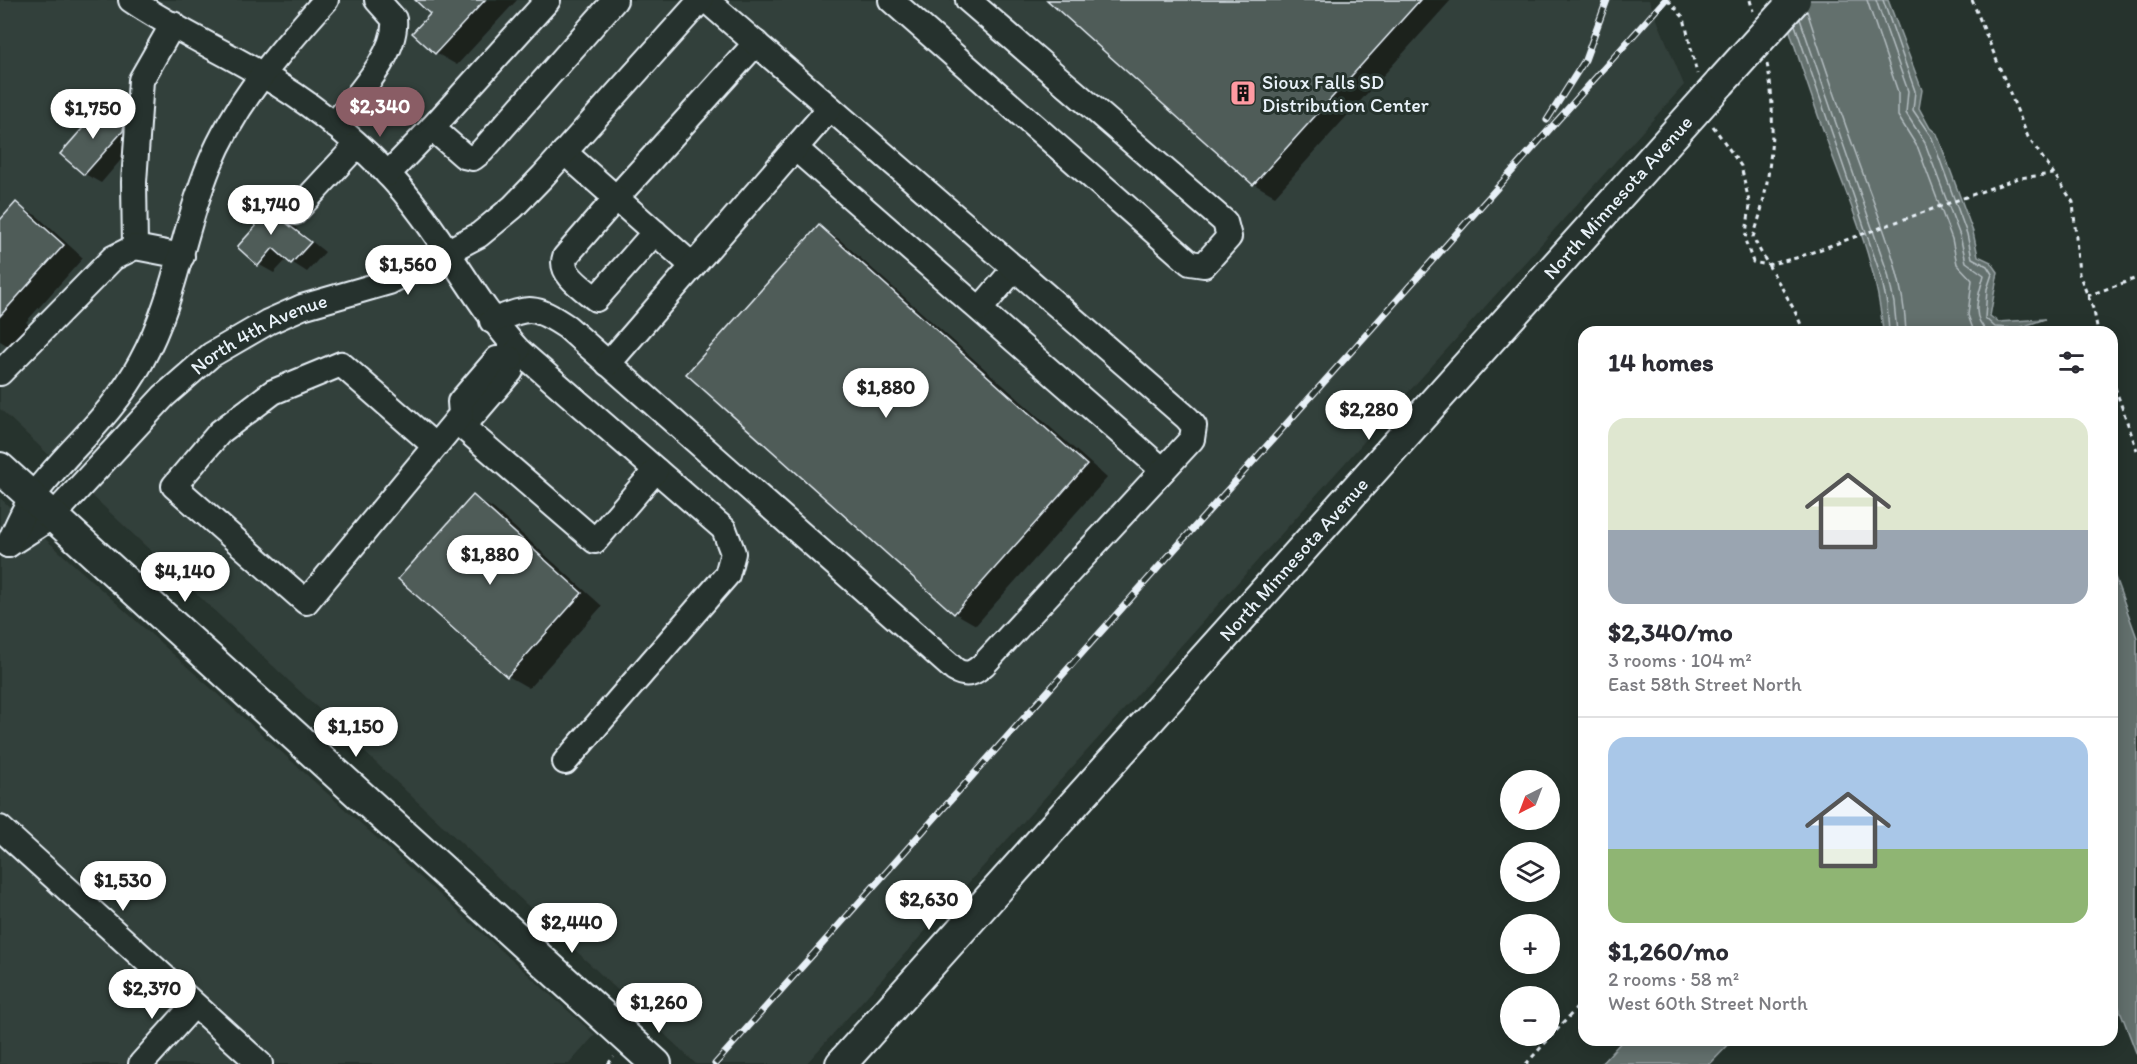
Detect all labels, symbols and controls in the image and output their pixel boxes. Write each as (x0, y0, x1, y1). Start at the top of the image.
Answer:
place label: Sioux Falls SD Distribution Center (1262, 70, 1429, 117)
building icon: Sioux Falls SD Distribution Center (1228, 78, 1258, 108)
pin: $2,340 (331, 87, 429, 138)
pin: $1,750 (44, 89, 142, 140)
text: $2,340 (350, 94, 410, 118)
text: $1,750 (65, 96, 121, 120)
street label: North Minnesota Avenue (1538, 110, 1697, 284)
pin: $1,740 (222, 185, 320, 236)
text: $1,740 (242, 192, 300, 216)
pin: $1,560 (359, 245, 457, 296)
text: $1,560 (379, 252, 437, 276)
street label: North 4th Avenue (185, 288, 330, 379)
text: 14 homes (1608, 346, 1714, 378)
icon: filters (2055, 346, 2088, 379)
pin: $1,880 (837, 368, 935, 419)
text: $1,880 (857, 375, 915, 399)
pin: $2,280 (1320, 390, 1418, 441)
text: $2,280 (1339, 397, 1399, 421)
icon: home (1794, 457, 1902, 565)
street label: North Minnesota Avenue (1214, 472, 1373, 646)
pin: $1,880 (441, 535, 539, 586)
text: $1,880 (461, 542, 519, 566)
pin: $4,140 (136, 552, 234, 603)
text: $4,140 (155, 559, 215, 583)
text: $2,340/mo (1608, 616, 1733, 648)
text: 3 rooms · 104 m² (1608, 648, 1752, 672)
text: East 58th Street North (1608, 672, 1802, 696)
pin: $1,150 (307, 707, 405, 758)
text: $1,150 (328, 714, 384, 738)
north arrow (1500, 770, 1560, 830)
map controls (1500, 770, 1560, 1046)
icon: home (1794, 776, 1902, 884)
button: layers (1500, 842, 1560, 902)
pin: $1,530 (74, 861, 172, 912)
text: $1,530 (94, 868, 152, 892)
pin: $2,630 (880, 880, 978, 931)
text: $2,630 (899, 887, 959, 911)
pin: $2,440 (523, 903, 621, 954)
text: $2,440 (541, 910, 603, 934)
button: + (1500, 914, 1560, 974)
text: $1,260/mo (1608, 935, 1729, 967)
text: 2 rooms · 58 m² (1608, 967, 1739, 991)
pin: $2,370 (103, 969, 201, 1020)
text: $2,370 (123, 976, 181, 1000)
pin: $1,260 (610, 983, 708, 1034)
button: − (1500, 986, 1560, 1046)
text: $1,260 (630, 990, 688, 1014)
text: West 60th Street North (1608, 991, 1808, 1015)

